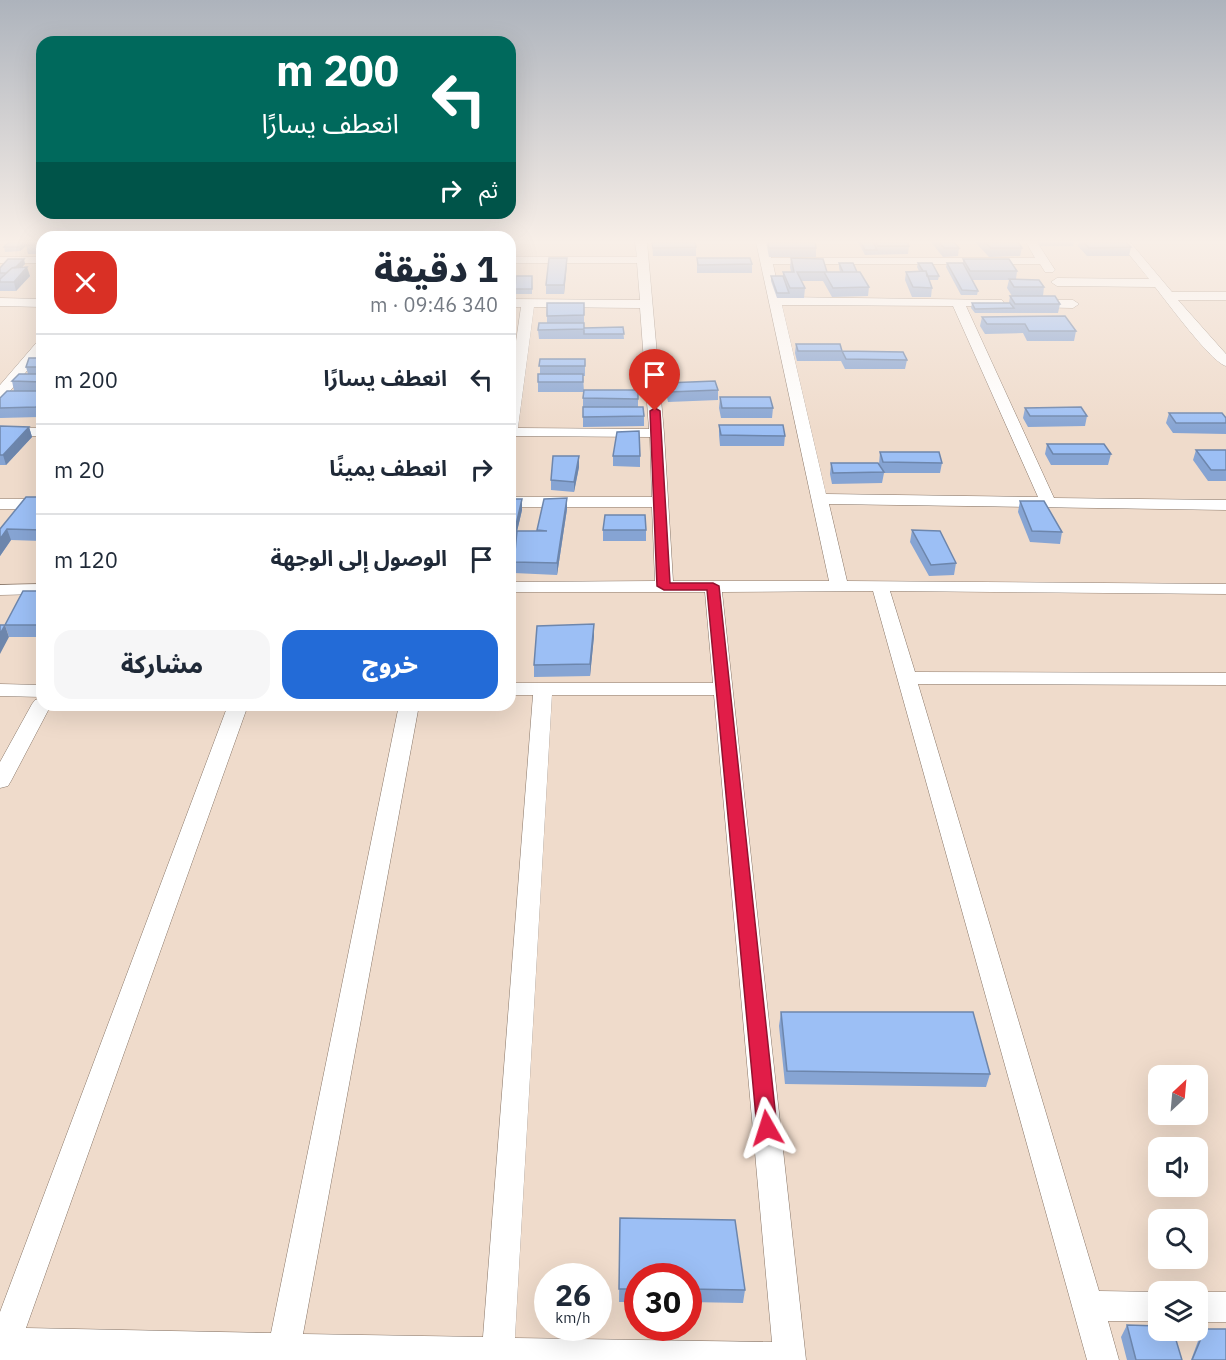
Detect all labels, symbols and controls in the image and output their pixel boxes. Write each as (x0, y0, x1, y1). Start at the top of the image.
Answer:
text: 200 m (276, 43, 399, 98)
icon: left (420, 60, 498, 138)
text: انعطف يسارًا (262, 105, 399, 140)
icon: right (434, 174, 467, 207)
text: ثم (479, 175, 498, 204)
text: 1 دقيقة (374, 245, 498, 292)
button: close (54, 251, 117, 314)
text: 340 m · 09:46 (370, 291, 498, 318)
pin (629, 349, 680, 411)
icon: arrive (638, 358, 671, 391)
text: انعطف يسارًا (324, 363, 447, 392)
icon: left (465, 363, 498, 396)
text: 200 m (54, 365, 118, 394)
text: انعطف يمينًا (329, 453, 447, 482)
icon: right (465, 453, 498, 486)
text: 20 m (54, 455, 105, 484)
text: الوصول إلى الوجهة (270, 543, 447, 572)
icon: arrive (465, 543, 498, 576)
text: 120 m (54, 545, 118, 574)
button: مشاركة (54, 630, 270, 699)
button: خروج (282, 630, 498, 699)
north arrow (1148, 1065, 1208, 1125)
map controls (1148, 1065, 1208, 1341)
position arrow (735, 1096, 799, 1160)
button: sound (1148, 1137, 1208, 1197)
button: search (1148, 1209, 1208, 1269)
speed limit sign: 30 (624, 1263, 702, 1341)
text: 26 (555, 1275, 591, 1314)
button: layers (1148, 1281, 1208, 1341)
text: km/h (555, 1308, 591, 1327)

